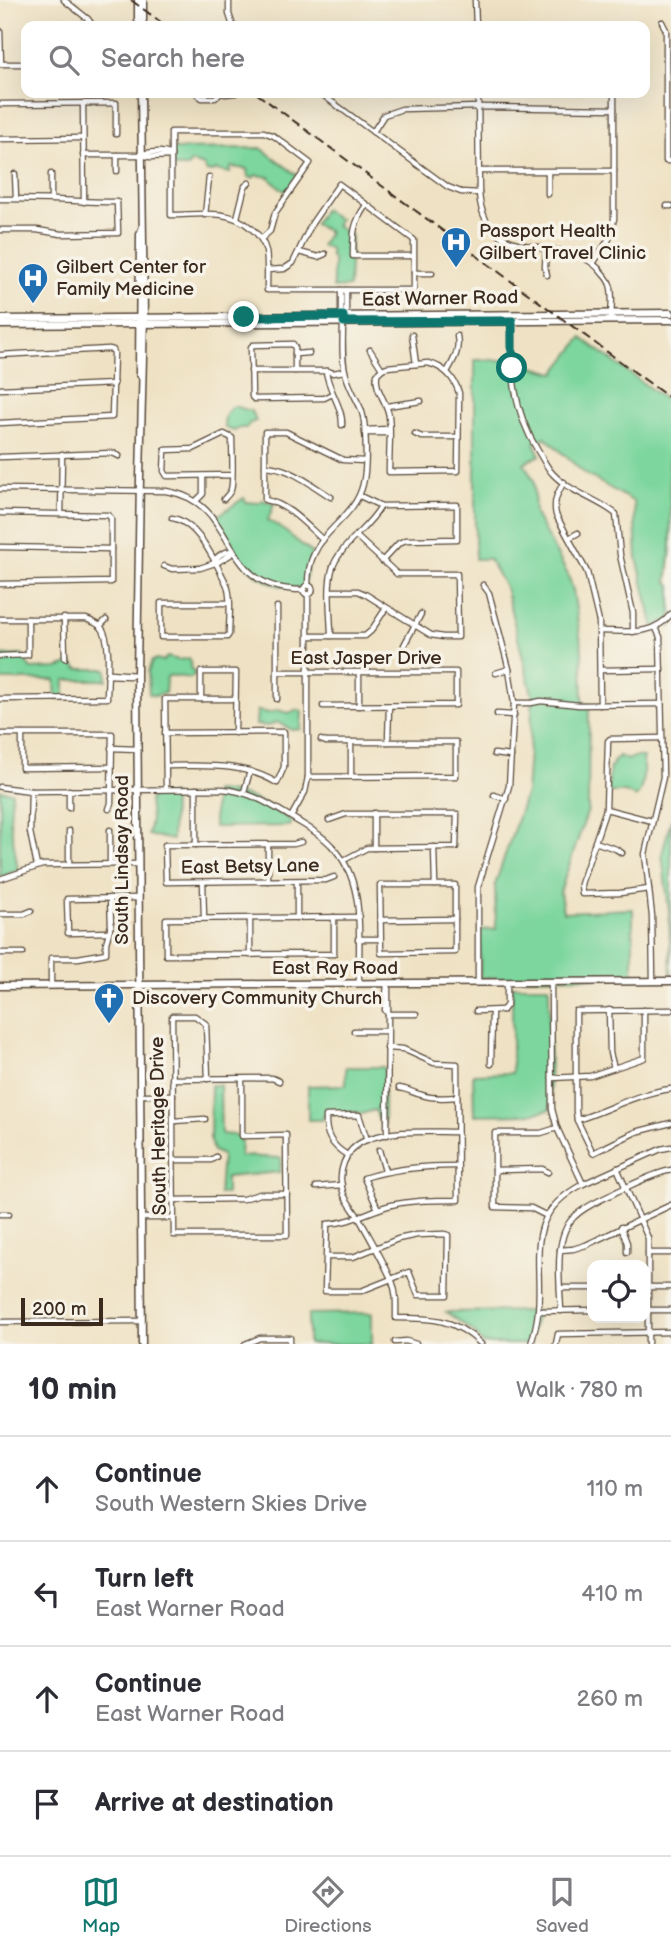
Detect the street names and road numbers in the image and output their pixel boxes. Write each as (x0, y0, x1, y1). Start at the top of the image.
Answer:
street label: East Warner Road (361, 286, 519, 312)
street label: East Jasper Drive (290, 647, 442, 670)
street label: South Lindsay Road (111, 775, 134, 945)
street label: East Betsy Lane (180, 854, 320, 880)
street label: East Ray Road (272, 957, 398, 980)
street label: South Heritage Drive (146, 1036, 172, 1216)

